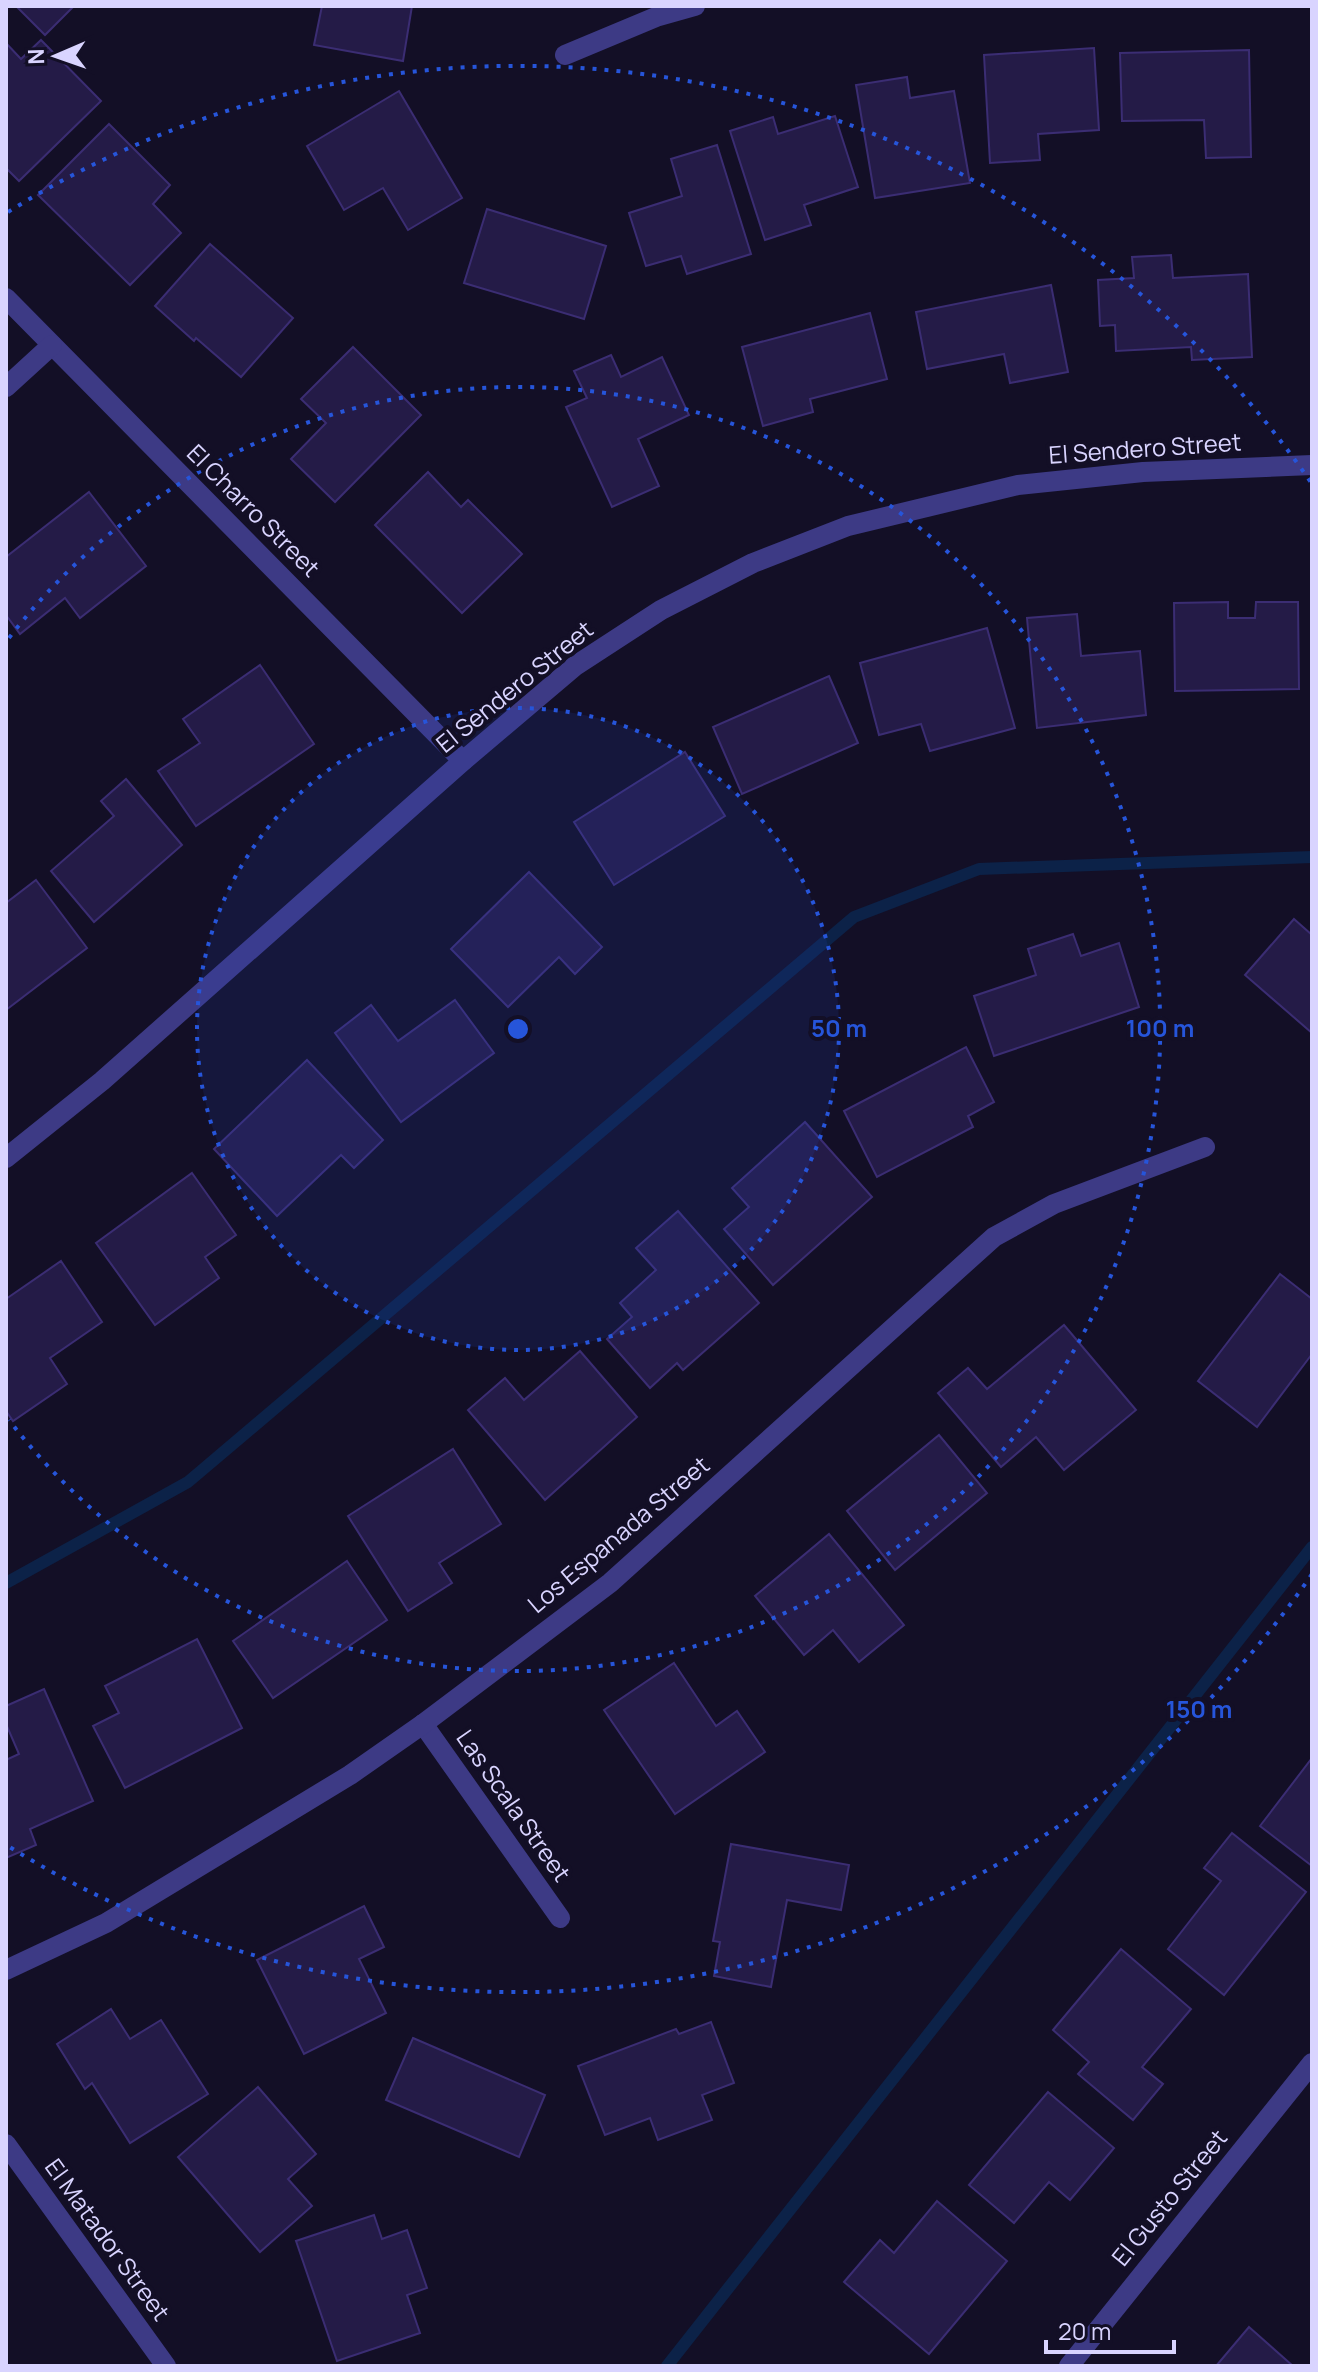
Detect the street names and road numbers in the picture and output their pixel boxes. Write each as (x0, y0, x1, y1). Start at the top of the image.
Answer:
street label: El Sendero Street (1048, 424, 1242, 471)
street label: El Charro Street (180, 436, 328, 584)
street label: El Sendero Street (429, 612, 599, 759)
street label: Los Espanada Street (520, 1448, 716, 1620)
street label: Las Scala Street (450, 1723, 579, 1888)
street label: El Gusto Street (1104, 2122, 1234, 2272)
street label: El Matador Street (38, 2151, 178, 2327)

